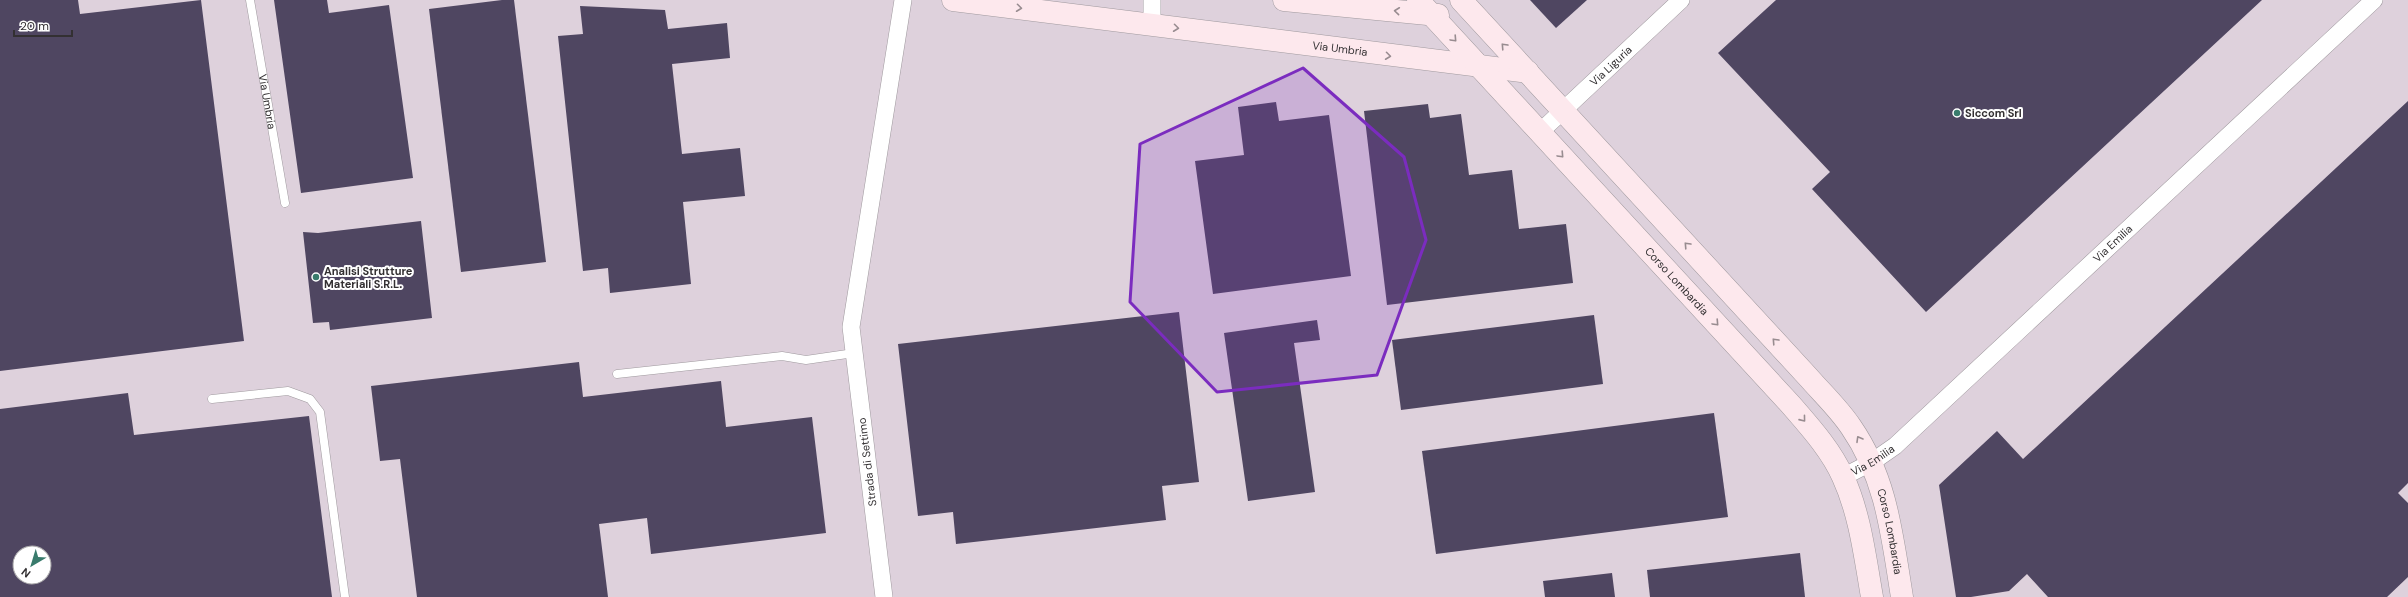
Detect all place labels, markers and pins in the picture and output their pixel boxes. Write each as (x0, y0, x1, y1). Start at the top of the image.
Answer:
place label: Siccom Srl (1965, 106, 2022, 120)
marker: Siccom Srl (1952, 108, 1962, 118)
place label: Analisi Strutture Materiali S.R.L. (324, 264, 413, 291)
marker: Analisi Strutture Materiali S.R.L. (311, 272, 321, 282)

